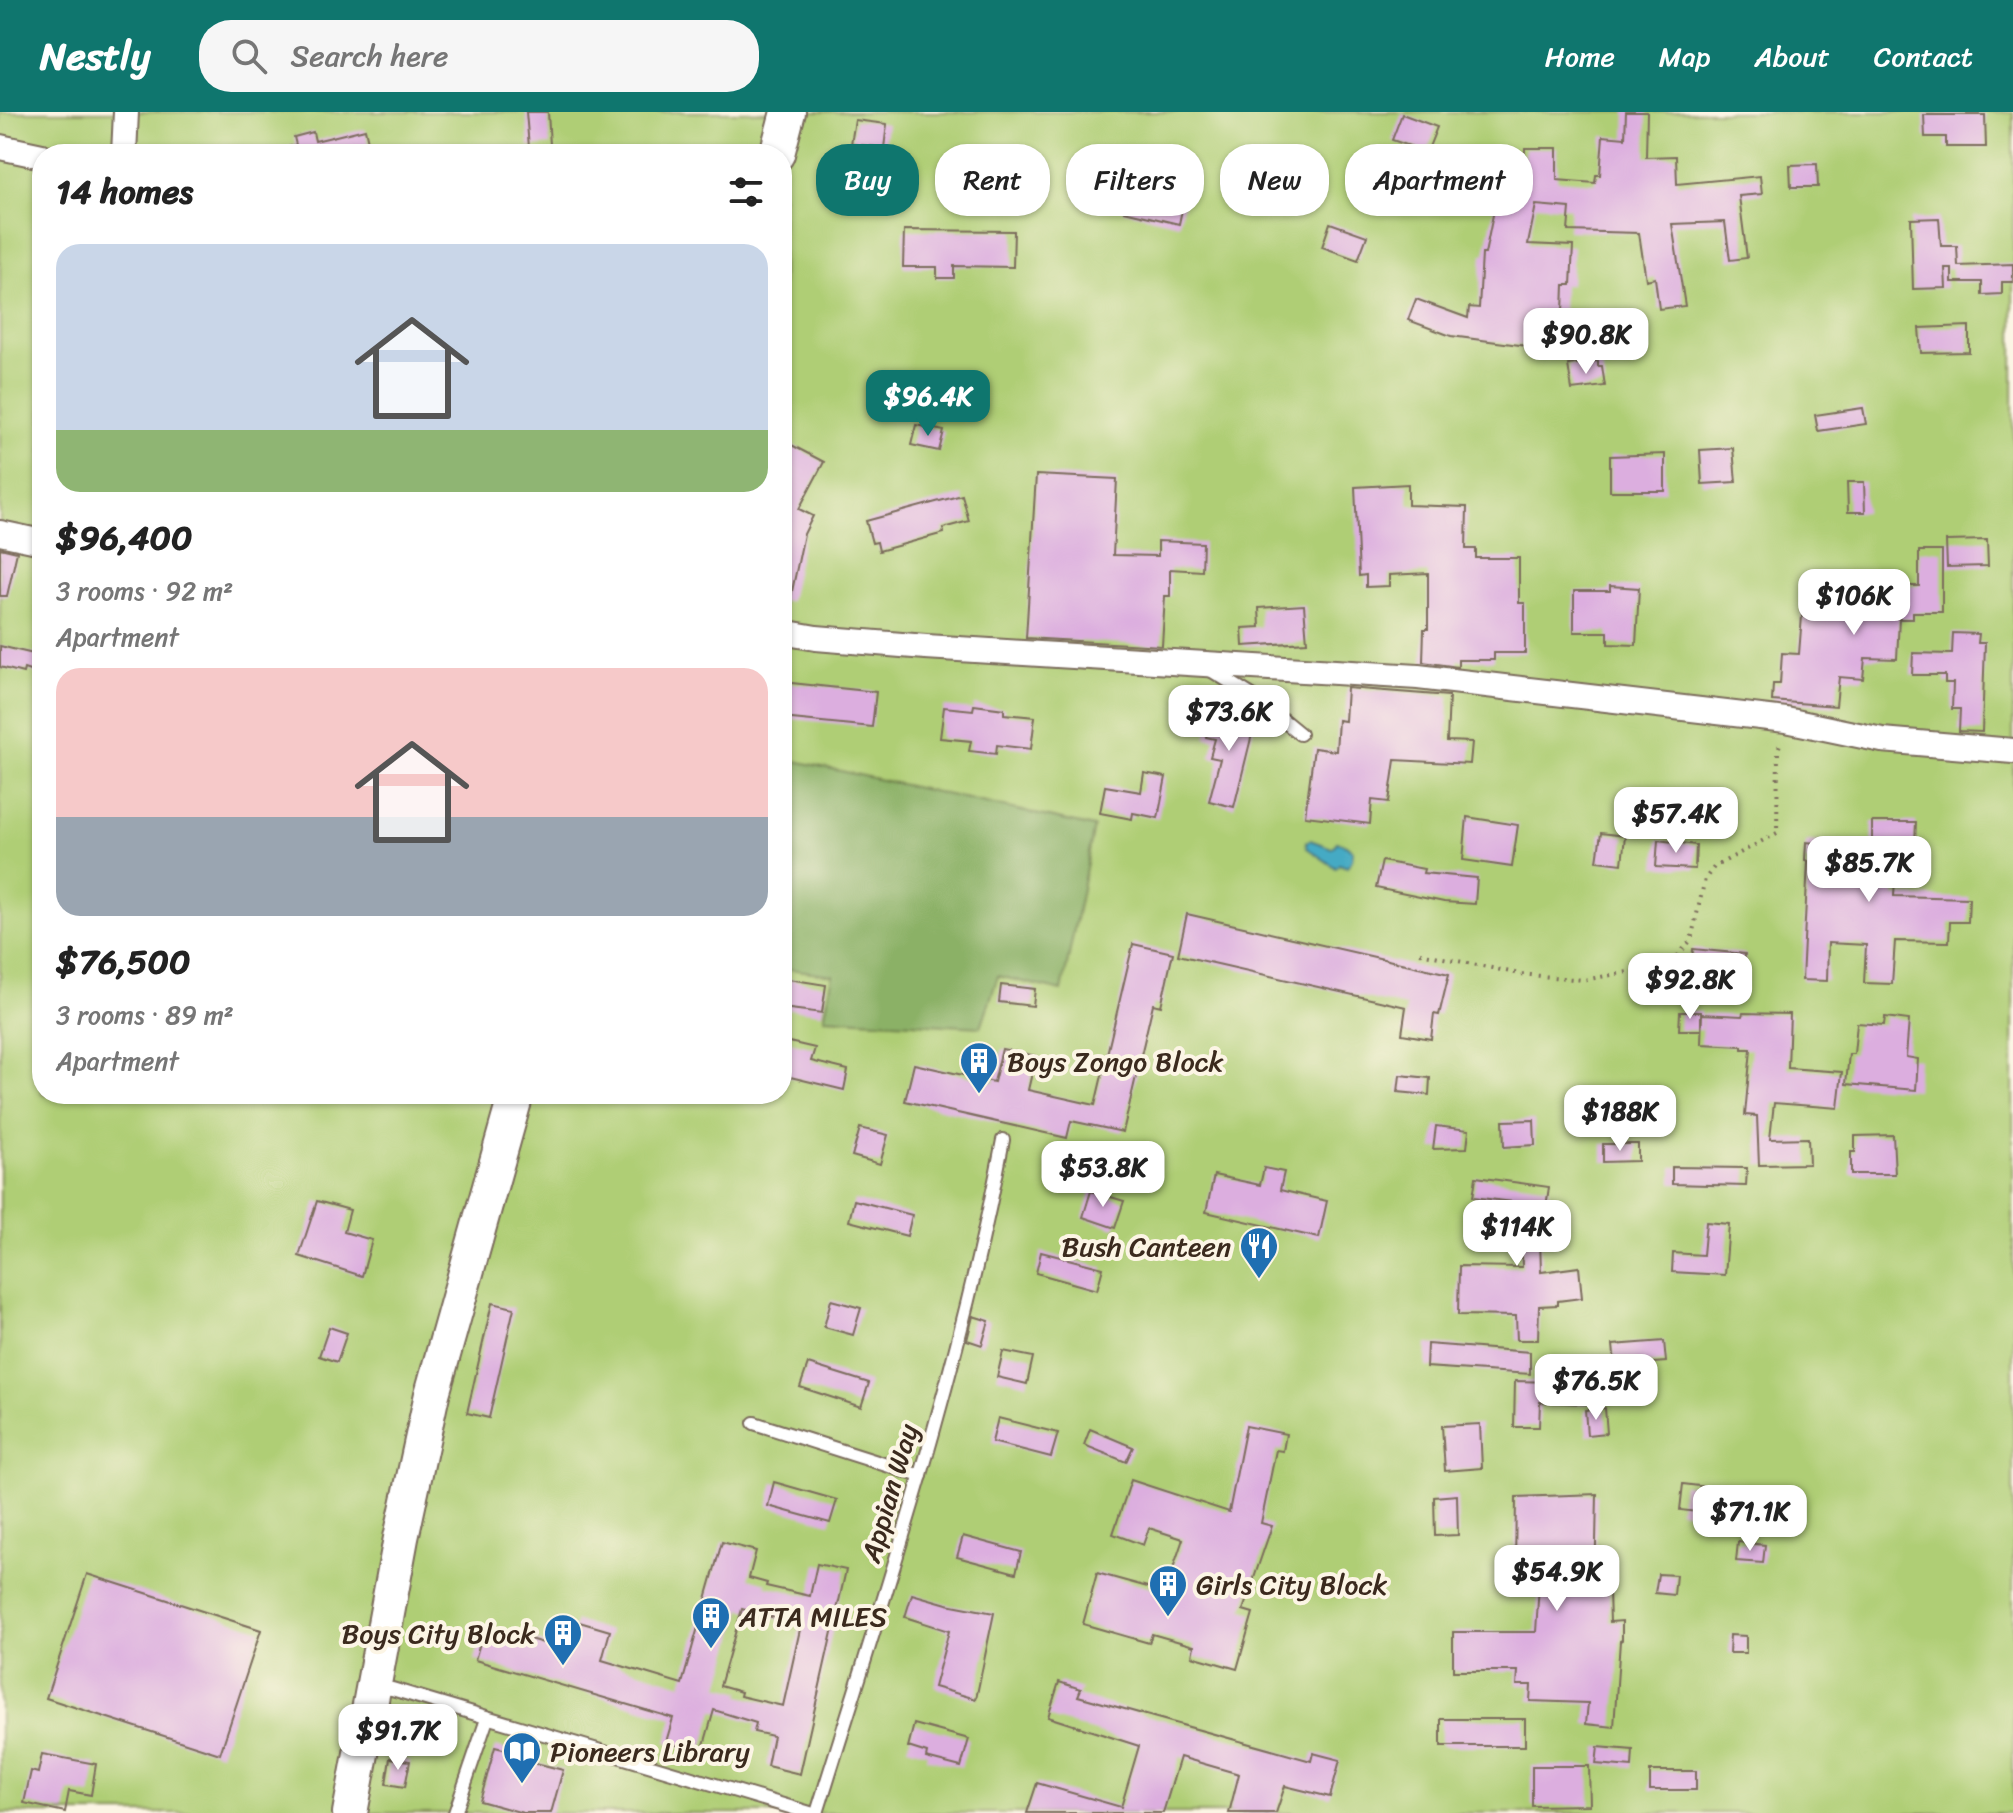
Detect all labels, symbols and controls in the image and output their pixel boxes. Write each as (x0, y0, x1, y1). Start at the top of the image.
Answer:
search box (199, 20, 759, 92)
text: Nestly (40, 23, 151, 90)
text: Search here (291, 29, 449, 83)
text: Home (1545, 32, 1615, 81)
text: Map (1659, 32, 1710, 81)
text: About (1754, 32, 1830, 81)
text: Contact (1874, 32, 1973, 81)
icon: search (227, 34, 271, 78)
chip: Buy (816, 144, 919, 216)
chip: Rent (935, 144, 1050, 216)
chip: Filters (1066, 144, 1204, 216)
chip: New (1220, 144, 1329, 216)
chip: Apartment (1345, 144, 1533, 216)
text: 14 homes (56, 162, 193, 222)
icon: filters (724, 170, 768, 214)
icon: home (340, 296, 484, 440)
pin: $90.8K (1521, 308, 1651, 376)
text: $90.8K (1541, 311, 1631, 357)
pin: $96.4K (863, 370, 993, 438)
text: $96.4K (884, 373, 972, 419)
text: $96,400 (56, 508, 192, 568)
text: 3 rooms · 92 m² (56, 568, 233, 614)
pin: $106K (1798, 569, 1910, 637)
text: $106K (1816, 572, 1892, 618)
text: Apartment (56, 614, 179, 660)
pin: $73.6K (1164, 685, 1294, 753)
text: $73.6K (1186, 688, 1272, 734)
icon: home (340, 720, 484, 864)
pin: $57.4K (1611, 787, 1741, 855)
text: $57.4K (1632, 790, 1720, 836)
pin: $85.7K (1804, 836, 1934, 904)
text: $85.7K (1825, 839, 1913, 885)
text: $76,500 (56, 932, 191, 992)
pin: $92.8K (1625, 953, 1755, 1021)
text: $92.8K (1646, 956, 1734, 1002)
text: 3 rooms · 89 m² (56, 992, 234, 1038)
place label: Boys Zongo Block (1007, 1037, 1224, 1086)
text: Apartment (56, 1038, 179, 1084)
building icon: Boys Zongo Block (958, 1040, 1000, 1095)
pin: $188K (1564, 1085, 1676, 1153)
text: $188K (1582, 1088, 1658, 1134)
pin: $53.8K (1038, 1141, 1168, 1209)
text: $53.8K (1060, 1144, 1147, 1190)
pin: $114K (1461, 1200, 1573, 1268)
text: $114K (1481, 1203, 1553, 1249)
place label: Bush Canteen (1062, 1222, 1231, 1271)
restaurant icon: Bush Canteen (1238, 1225, 1280, 1280)
pin: $76.5K (1531, 1354, 1661, 1422)
text: $76.5K (1553, 1357, 1639, 1403)
street label: Appian Way (846, 1418, 933, 1569)
pin: $71.1K (1685, 1485, 1815, 1553)
text: $71.1K (1711, 1488, 1789, 1534)
pin: $54.9K (1492, 1545, 1622, 1613)
text: $54.9K (1512, 1548, 1602, 1594)
place label: Girls City Block (1196, 1560, 1387, 1609)
building icon: Girls City Block (1147, 1563, 1189, 1618)
place label: ATTA MILES (738, 1592, 887, 1641)
building icon: ATTA MILES (690, 1595, 732, 1650)
place label: Boys City Block (341, 1609, 535, 1658)
building icon: Boys City Block (542, 1612, 584, 1667)
pin: $91.7K (333, 1704, 463, 1772)
text: $91.7K (356, 1707, 440, 1753)
place label: Pioneers Library (550, 1727, 750, 1776)
library icon: Pioneers Library (501, 1730, 543, 1785)

